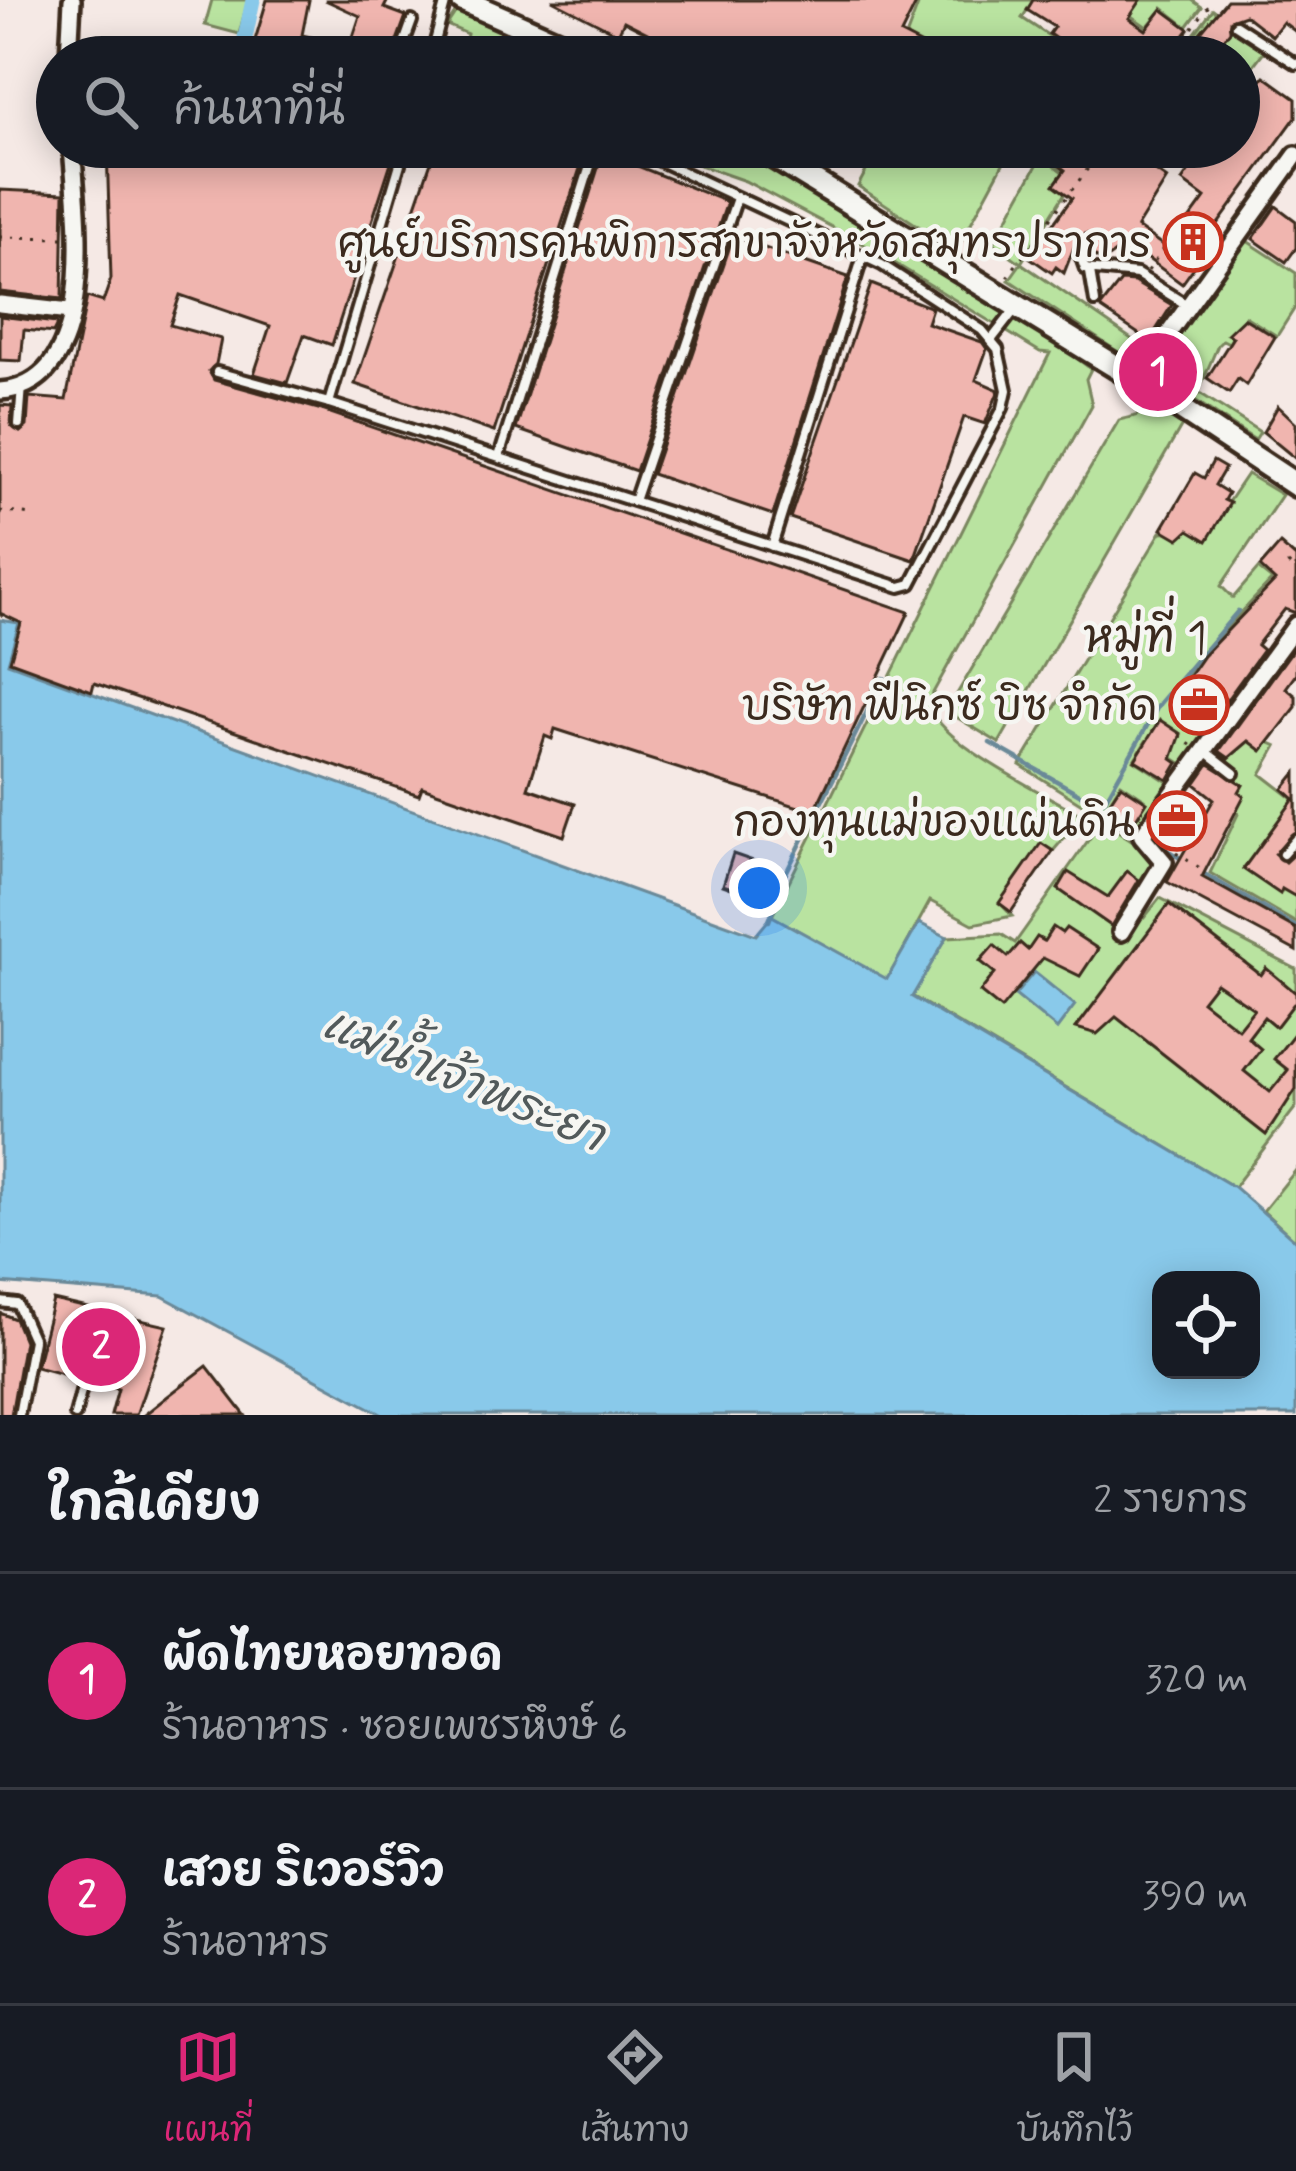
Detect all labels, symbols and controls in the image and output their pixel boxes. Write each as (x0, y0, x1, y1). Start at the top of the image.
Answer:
search box (36, 36, 1260, 168)
icon: search (78, 69, 144, 135)
text: ค้นหาที่นี่ (174, 82, 345, 141)
building icon: ศูนย์บริการคนพิการสาขาจังหวัดสมุทรปราการ (1162, 211, 1224, 273)
place label: ศูนย์บริการคนพิการสาขาจังหวัดสมุทรปราการ (338, 215, 1151, 274)
pin: 1 (1119, 327, 1197, 417)
district label: หมู่ที่ 1 (1083, 595, 1207, 670)
office icon: บริษัท ฟีนิกซ์ บิซ จำกัด (1168, 674, 1230, 736)
place label: บริษัท ฟีนิกซ์ บิซ จำกัด (742, 678, 1157, 736)
office icon: กองทุนแม่ของแผ่นดิน (1146, 790, 1208, 852)
place label: กองทุนแม่ของแผ่นดิน (733, 795, 1135, 853)
your location (729, 858, 789, 918)
water label: แม่น้ำเจ้าพระยา (313, 982, 620, 1168)
map controls (1152, 1271, 1260, 1379)
button: locate (1152, 1271, 1260, 1379)
pin: 2 (62, 1302, 140, 1392)
text: ใกล้เคียง (48, 1472, 260, 1538)
text: 2 รายการ (1093, 1476, 1248, 1527)
text: ผัดไทยหอยทอด (162, 1627, 502, 1686)
text: 1 (78, 1655, 96, 1706)
text: 320 m (1145, 1655, 1248, 1706)
text: ร้านอาหาร · ซอยเพชรหึงษ์ 6 (162, 1703, 628, 1754)
text: เสวย ริเวอร์วิว (162, 1843, 444, 1902)
text: 2 (77, 1871, 97, 1922)
text: 390 m (1142, 1871, 1248, 1922)
text: ร้านอาหาร (162, 1919, 329, 1970)
tab: แผนที่ (164, 2024, 253, 2154)
tab: เส้นทาง (580, 2024, 689, 2154)
tab: บันทึกไว้ (1016, 2024, 1132, 2154)

